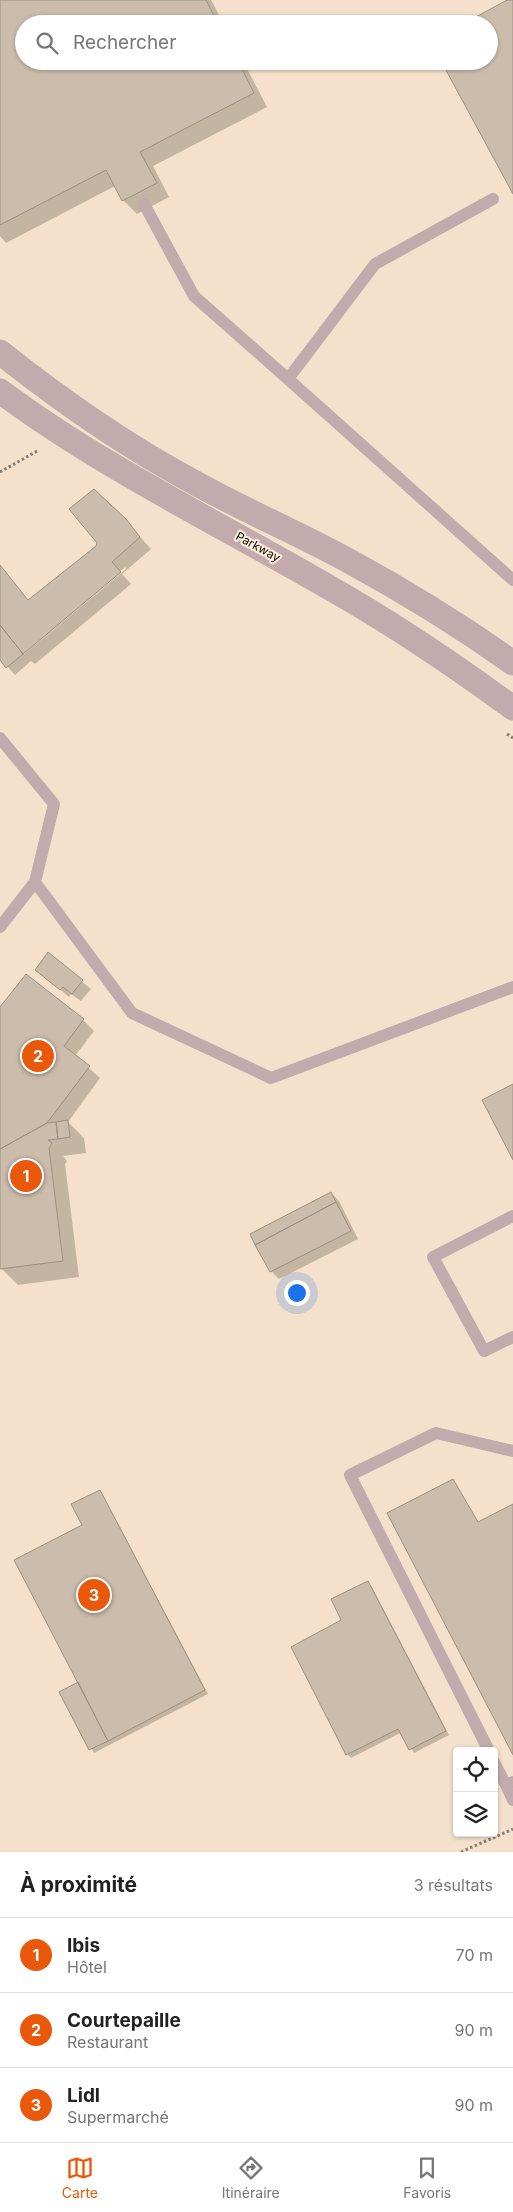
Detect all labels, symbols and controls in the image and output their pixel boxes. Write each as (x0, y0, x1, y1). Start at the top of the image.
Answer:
search box (15, 15, 498, 70)
icon: search (33, 29, 61, 57)
text: Rechercher (73, 31, 176, 54)
street label: Parkway (233, 528, 283, 565)
pin: 2 (22, 1037, 54, 1075)
pin: 1 (10, 1157, 42, 1195)
your location (284, 1280, 310, 1306)
pin: 3 (78, 1576, 110, 1614)
map controls (453, 1747, 498, 1837)
button: locate (453, 1747, 498, 1792)
button: layers (453, 1792, 498, 1837)
text: À proximité (20, 1872, 137, 1897)
text: 3 résultats (414, 1875, 493, 1895)
text: Ibis (67, 1934, 100, 1957)
text: 1 (33, 1945, 39, 1965)
text: 70 m (456, 1945, 493, 1965)
text: Hôtel (67, 1957, 107, 1977)
text: Courtepaille (67, 2009, 181, 2032)
text: 2 (31, 2020, 41, 2040)
text: 90 m (454, 2020, 493, 2040)
text: Restaurant (67, 2032, 148, 2052)
text: Lidl (67, 2084, 100, 2107)
text: 3 (31, 2095, 41, 2115)
text: 90 m (454, 2095, 493, 2115)
text: Supermarché (67, 2107, 169, 2127)
tab: Carte (62, 2154, 98, 2201)
tab: Itinéraire (222, 2154, 280, 2201)
tab: Favoris (403, 2154, 451, 2201)

